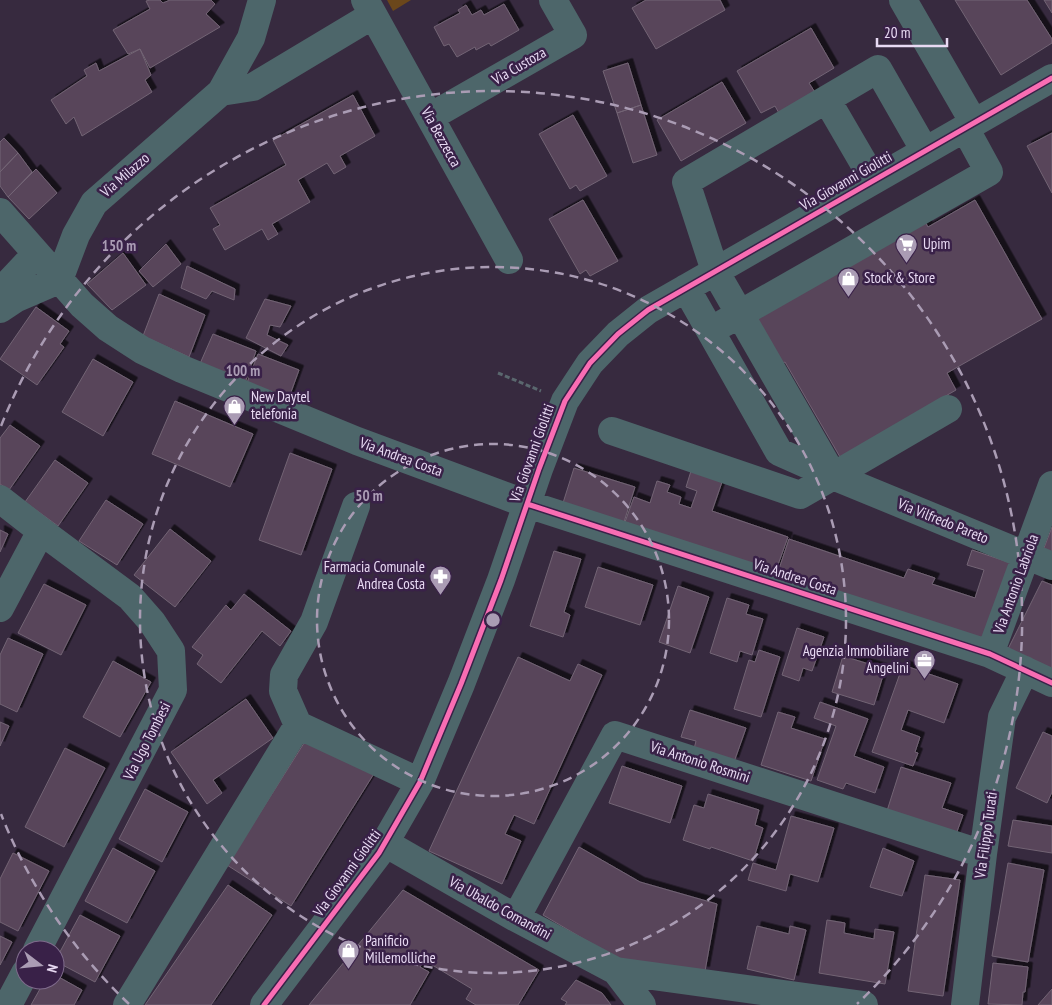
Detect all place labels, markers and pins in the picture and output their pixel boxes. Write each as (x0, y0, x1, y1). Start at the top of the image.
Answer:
supermarket icon: Upim (895, 232, 919, 263)
place label: Upim (923, 234, 950, 253)
shop icon: Stock & Store (836, 266, 860, 297)
place label: Stock & Store (864, 268, 935, 287)
place label: New Daytel telefonia (251, 387, 311, 423)
shop icon: New Daytel telefonia (223, 394, 247, 425)
place label: Farmacia Comunale Andrea Costa (324, 557, 425, 593)
pharmacy icon: Farmacia Comunale Andrea Costa (429, 564, 453, 595)
centre of rings (484, 611, 502, 629)
place label: Agenzia Immobiliare Angelini (803, 641, 909, 677)
office icon: Agenzia Immobiliare Angelini (913, 648, 937, 679)
place label: Panificio Millemolliche (365, 931, 436, 967)
shop icon: Panificio Millemolliche (337, 938, 361, 969)

